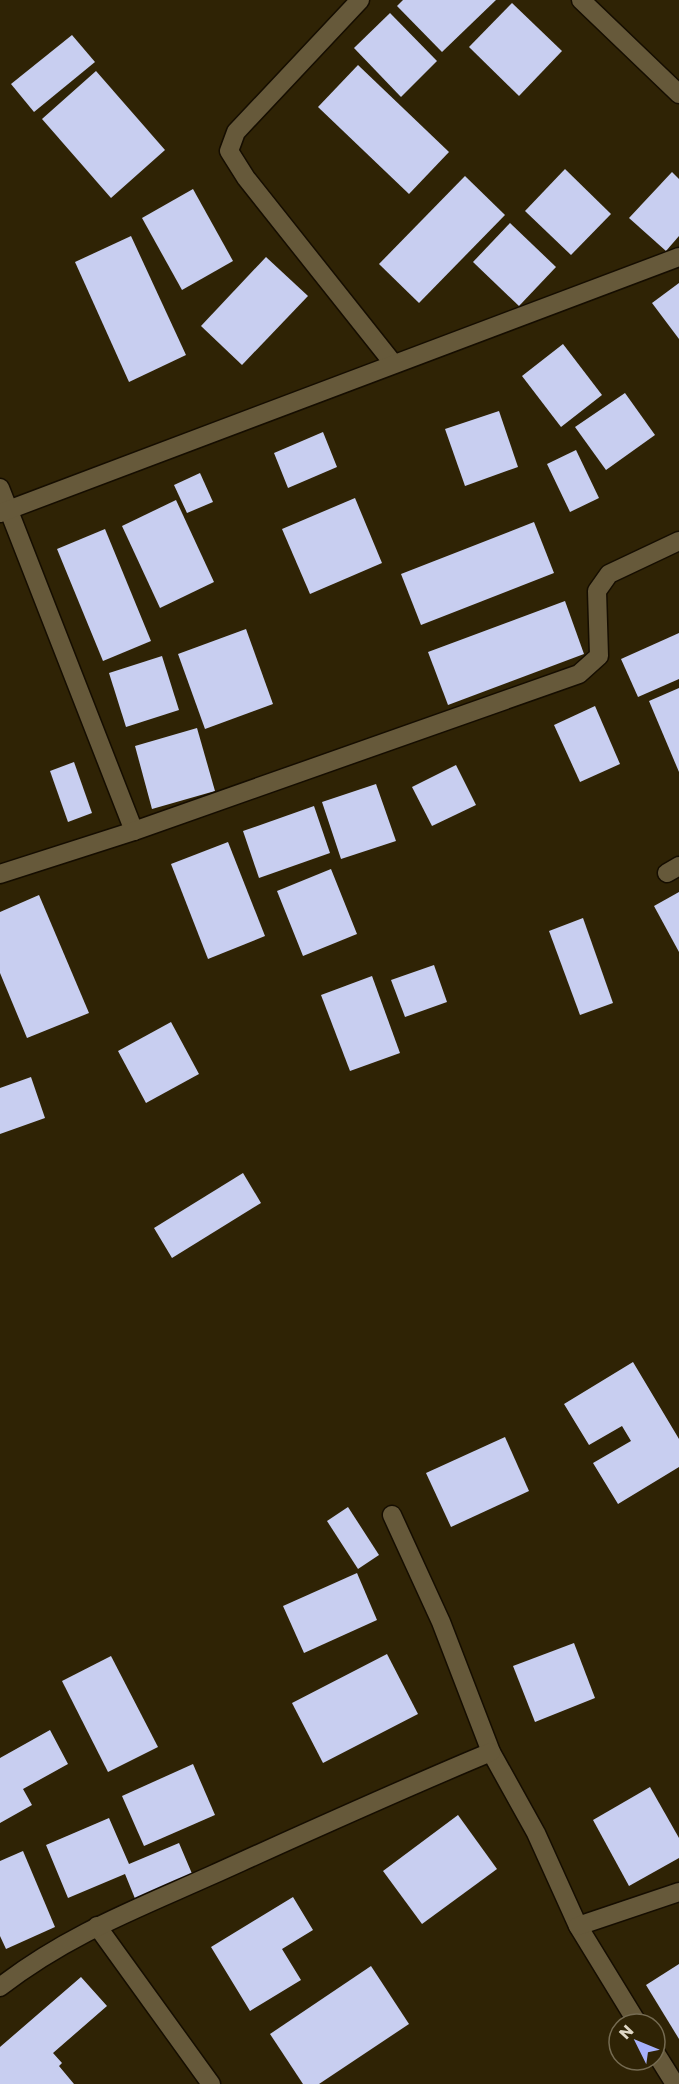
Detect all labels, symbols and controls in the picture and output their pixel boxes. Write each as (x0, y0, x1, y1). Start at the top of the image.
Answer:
north arrow (607, 2012, 667, 2072)
text: N (614, 2020, 639, 2044)

